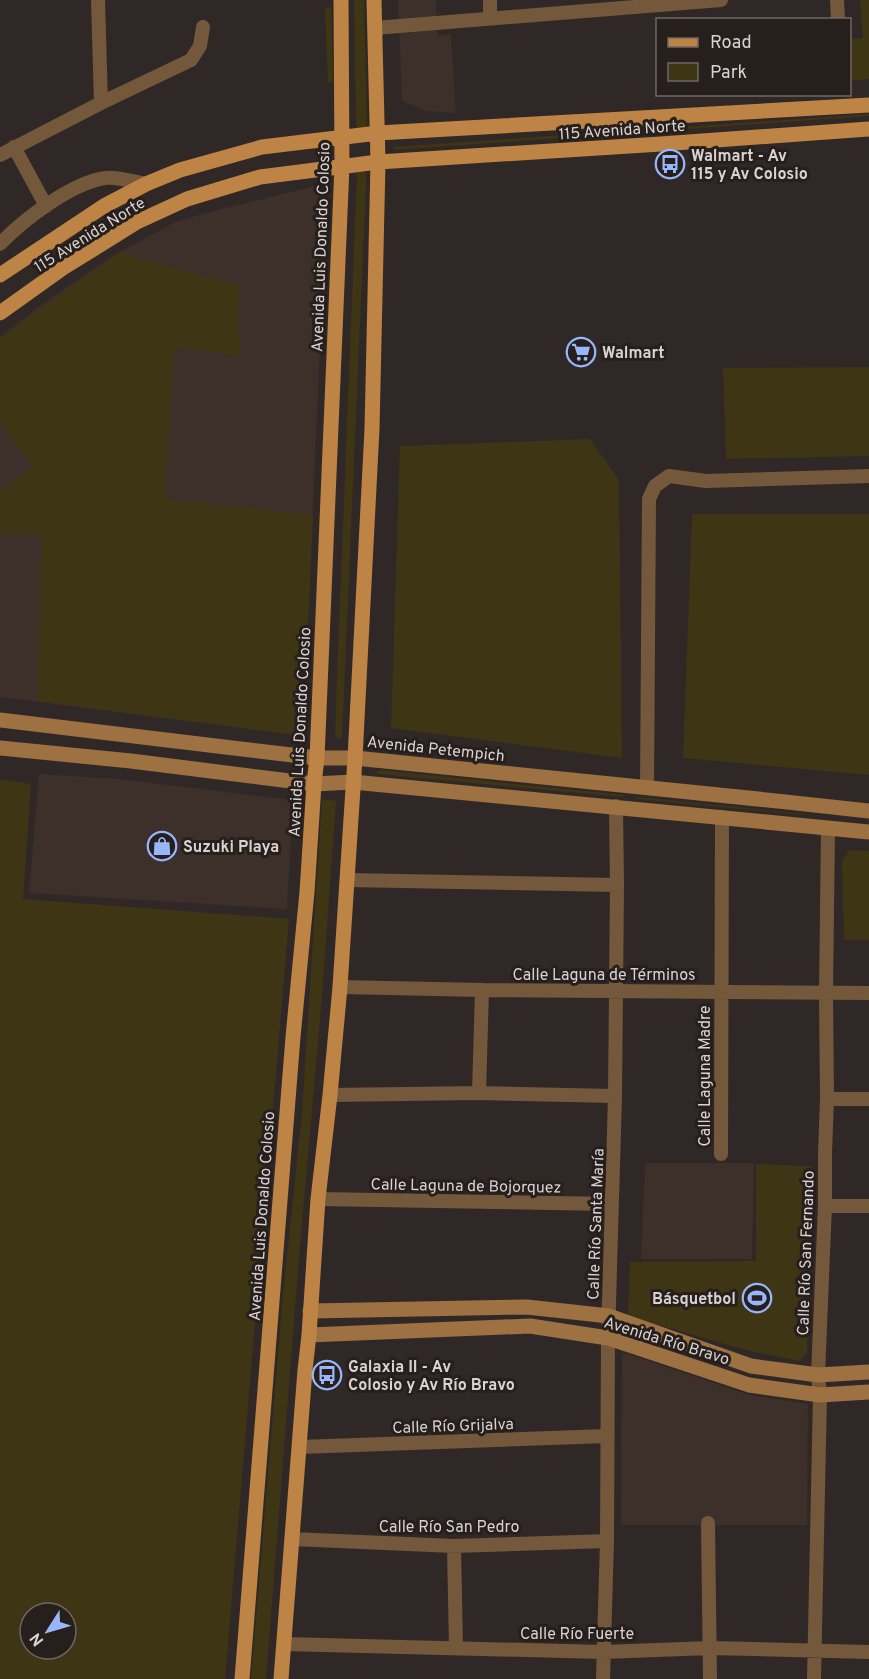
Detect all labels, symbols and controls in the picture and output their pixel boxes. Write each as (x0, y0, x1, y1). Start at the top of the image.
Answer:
legend (656, 18, 851, 96)
text: Road (710, 32, 752, 55)
text: Park (710, 62, 747, 85)
street label: 115 Avenida Norte (558, 117, 686, 145)
street label: Avenida Luis Donaldo Colosio (308, 142, 336, 352)
place label: Walmart - Av 115 y Av Colosio (691, 147, 808, 185)
bus stop icon: Walmart - Av 115 y Av Colosio (654, 148, 686, 180)
street label: 115 Avenida Norte (31, 193, 149, 278)
supermarket icon: Walmart (565, 336, 597, 368)
place label: Walmart (602, 344, 665, 364)
street label: Avenida Luis Donaldo Colosio (286, 627, 316, 838)
street label: Avenida Petempich (366, 733, 506, 767)
shop icon: Suzuki Playa (146, 830, 178, 862)
place label: Suzuki Playa (183, 838, 279, 858)
street label: Calle Laguna de Términos (512, 966, 696, 986)
street label: Calle Laguna Madre (696, 1006, 716, 1146)
street label: Avenida Luis Donaldo Colosio (246, 1111, 280, 1322)
street label: Calle Río Santa María (584, 1148, 610, 1300)
street label: Calle Río San Fernando (794, 1170, 820, 1336)
street label: Calle Laguna de Bojorquez (370, 1175, 561, 1199)
sports icon: Básquetbol (741, 1282, 773, 1314)
place label: Básquetbol (652, 1290, 736, 1310)
street label: Avenida Río Bravo (601, 1313, 732, 1371)
place label: Galaxia II - Av Colosio y Av Río Bravo (348, 1358, 515, 1396)
bus stop icon: Galaxia II - Av Colosio y Av Río Bravo (311, 1359, 343, 1391)
street label: Calle Río Grijalva (392, 1415, 514, 1439)
street label: Calle Río San Pedro (379, 1518, 519, 1538)
north arrow (18, 1601, 78, 1661)
street label: Calle Río Fuerte (520, 1625, 634, 1645)
text: N (26, 1628, 49, 1649)

